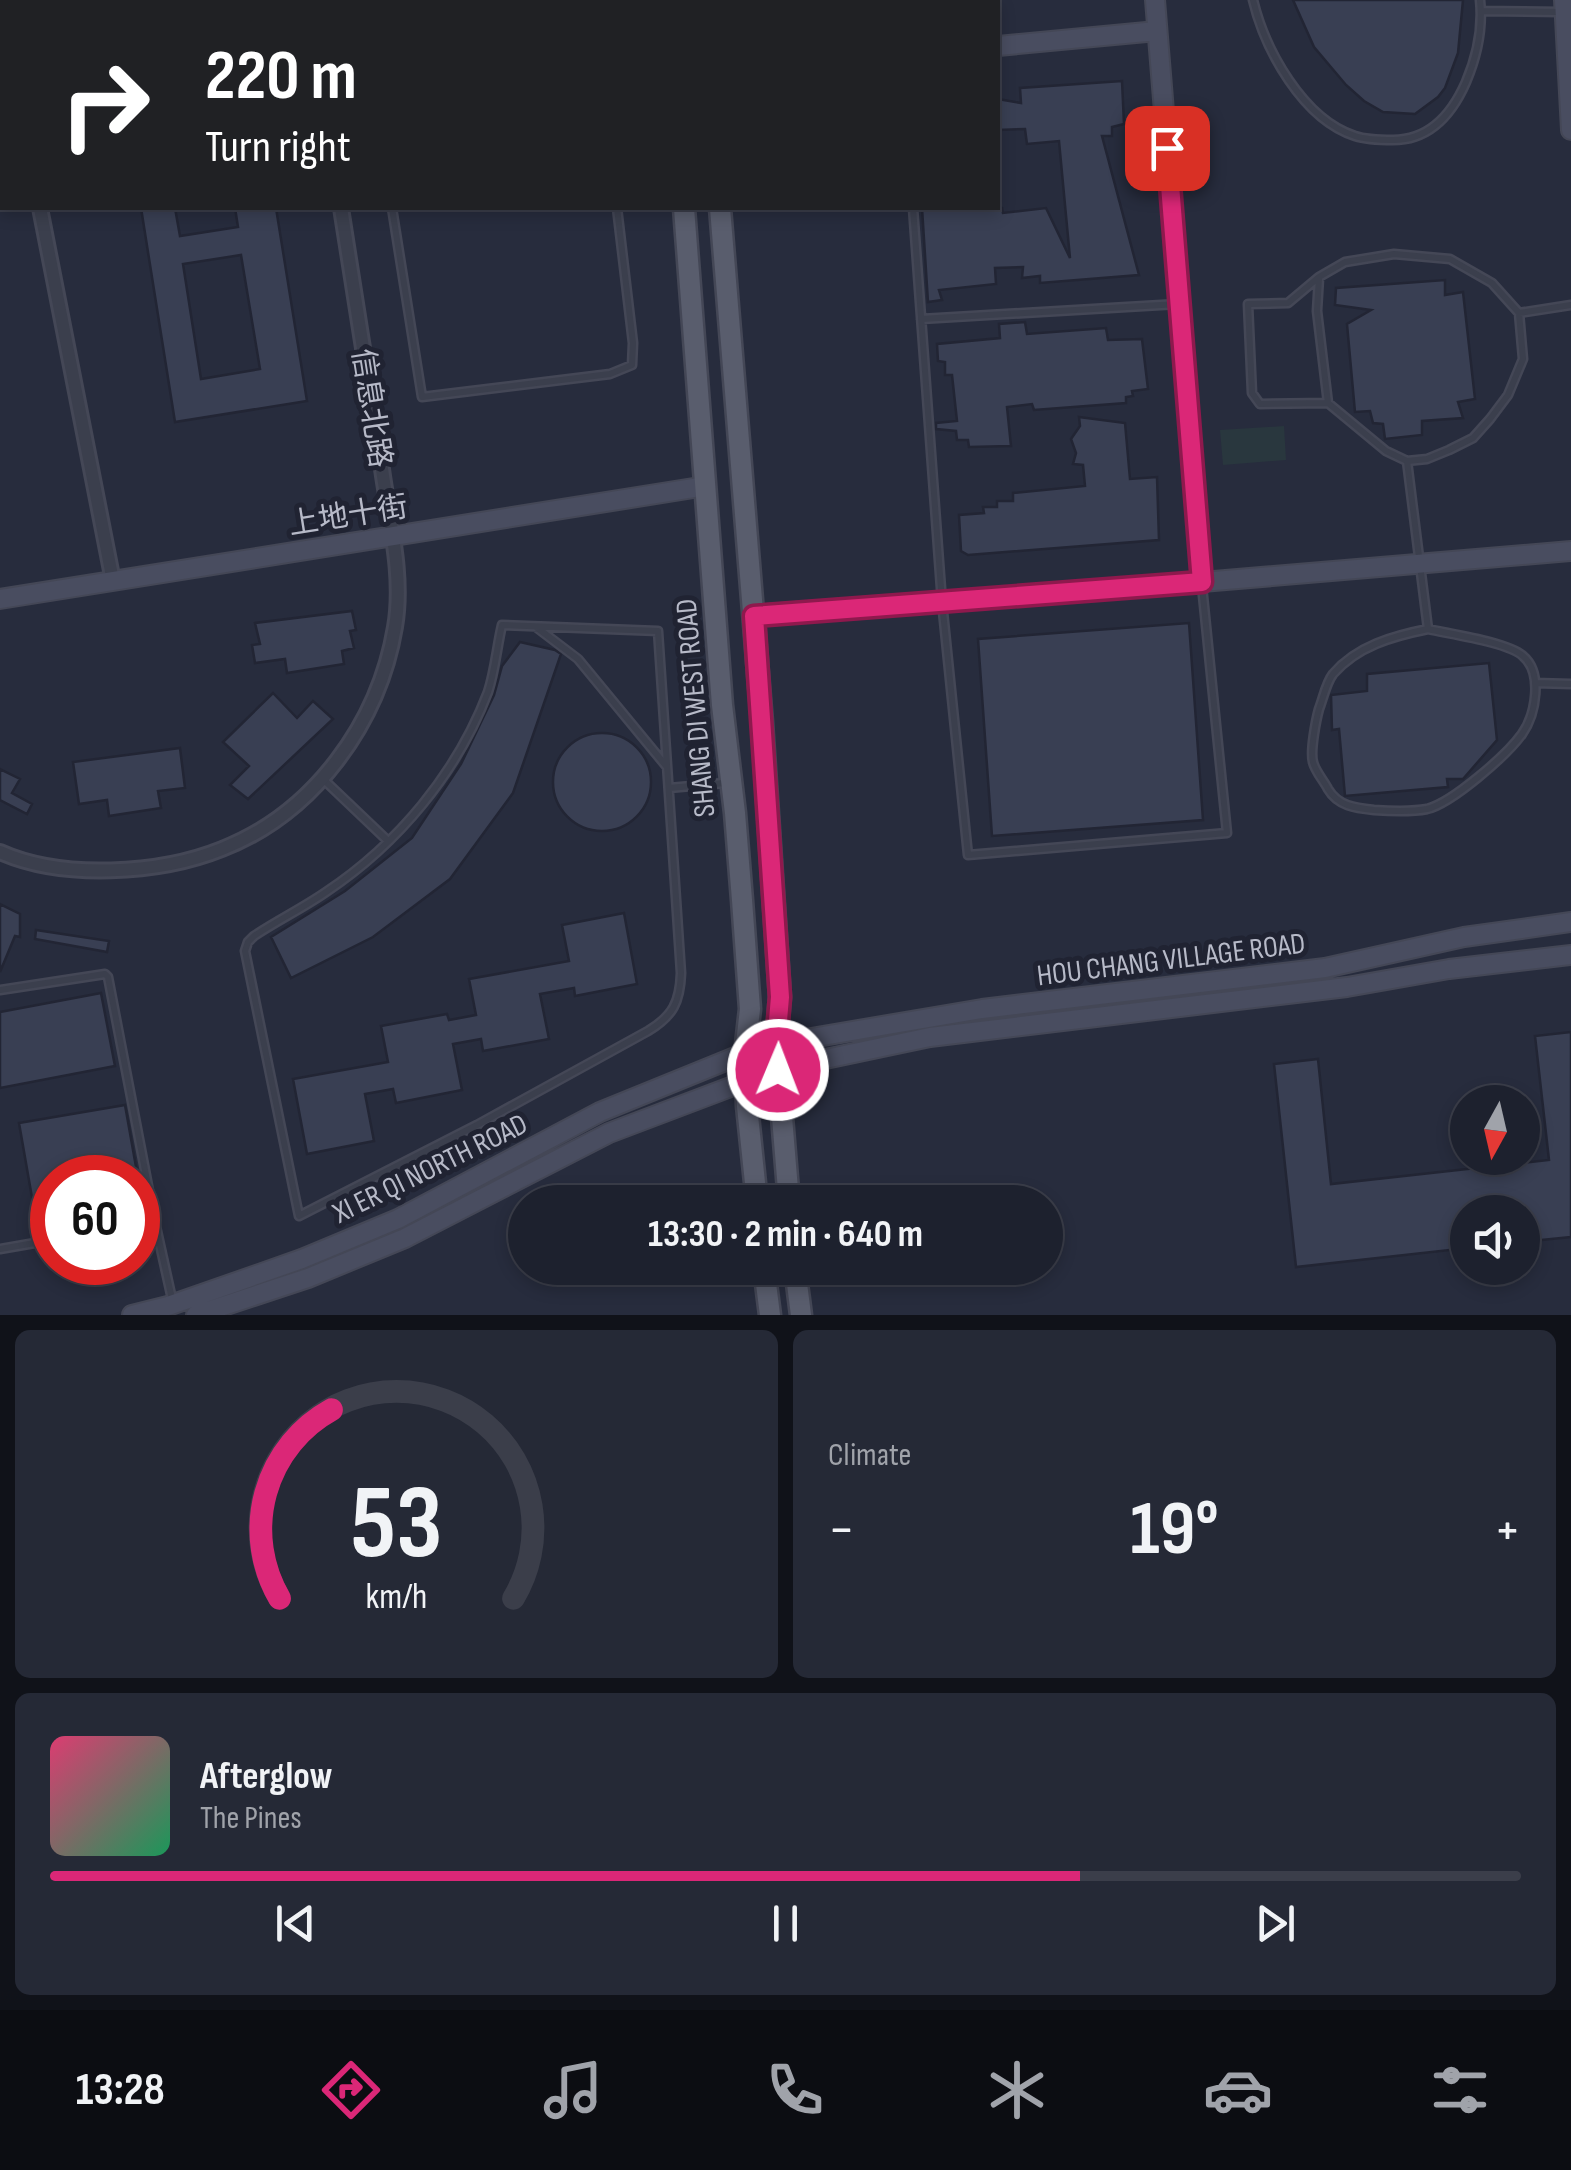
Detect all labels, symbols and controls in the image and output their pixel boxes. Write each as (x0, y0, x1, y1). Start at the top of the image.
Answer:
text: 220 m (205, 35, 357, 119)
icon: right (40, 40, 170, 170)
pin (1125, 106, 1210, 191)
text: Turn right (205, 120, 351, 175)
icon: arrive (1140, 121, 1195, 176)
street label: 信息北路 (344, 346, 398, 470)
street label: 上地十街 (286, 489, 410, 543)
street label: SHANG DI WEST ROAD (669, 597, 723, 819)
street label: HOU CHANG VILLAGE ROAD (1035, 926, 1307, 994)
position arrow (726, 1018, 830, 1122)
north arrow (1450, 1085, 1540, 1175)
map controls (1450, 1085, 1540, 1285)
street label: XI ER QI NORTH ROAD (327, 1106, 533, 1232)
speed limit sign: 60 (30, 1155, 160, 1285)
button: sound (1450, 1195, 1540, 1285)
text: 13:30 · 2 min · 640 m (648, 1212, 923, 1257)
text: Climate (828, 1436, 911, 1475)
text: 53 (350, 1462, 443, 1587)
text: 19° (1130, 1485, 1219, 1576)
text: − (828, 1497, 855, 1564)
text: + (1494, 1497, 1521, 1564)
text: km/h (366, 1576, 427, 1619)
text: Afterglow (200, 1754, 333, 1799)
text: The Pines (200, 1799, 302, 1838)
icon: previous (268, 1896, 323, 1951)
icon: pause (758, 1896, 813, 1951)
icon: next (1248, 1896, 1303, 1951)
icon: directions (316, 2055, 386, 2125)
icon: music (538, 2055, 608, 2125)
icon: phone (760, 2055, 830, 2125)
icon: climate (982, 2055, 1052, 2125)
icon: car (1203, 2055, 1273, 2125)
icon: filters (1425, 2055, 1495, 2125)
text: 13:28 (76, 2063, 165, 2118)

